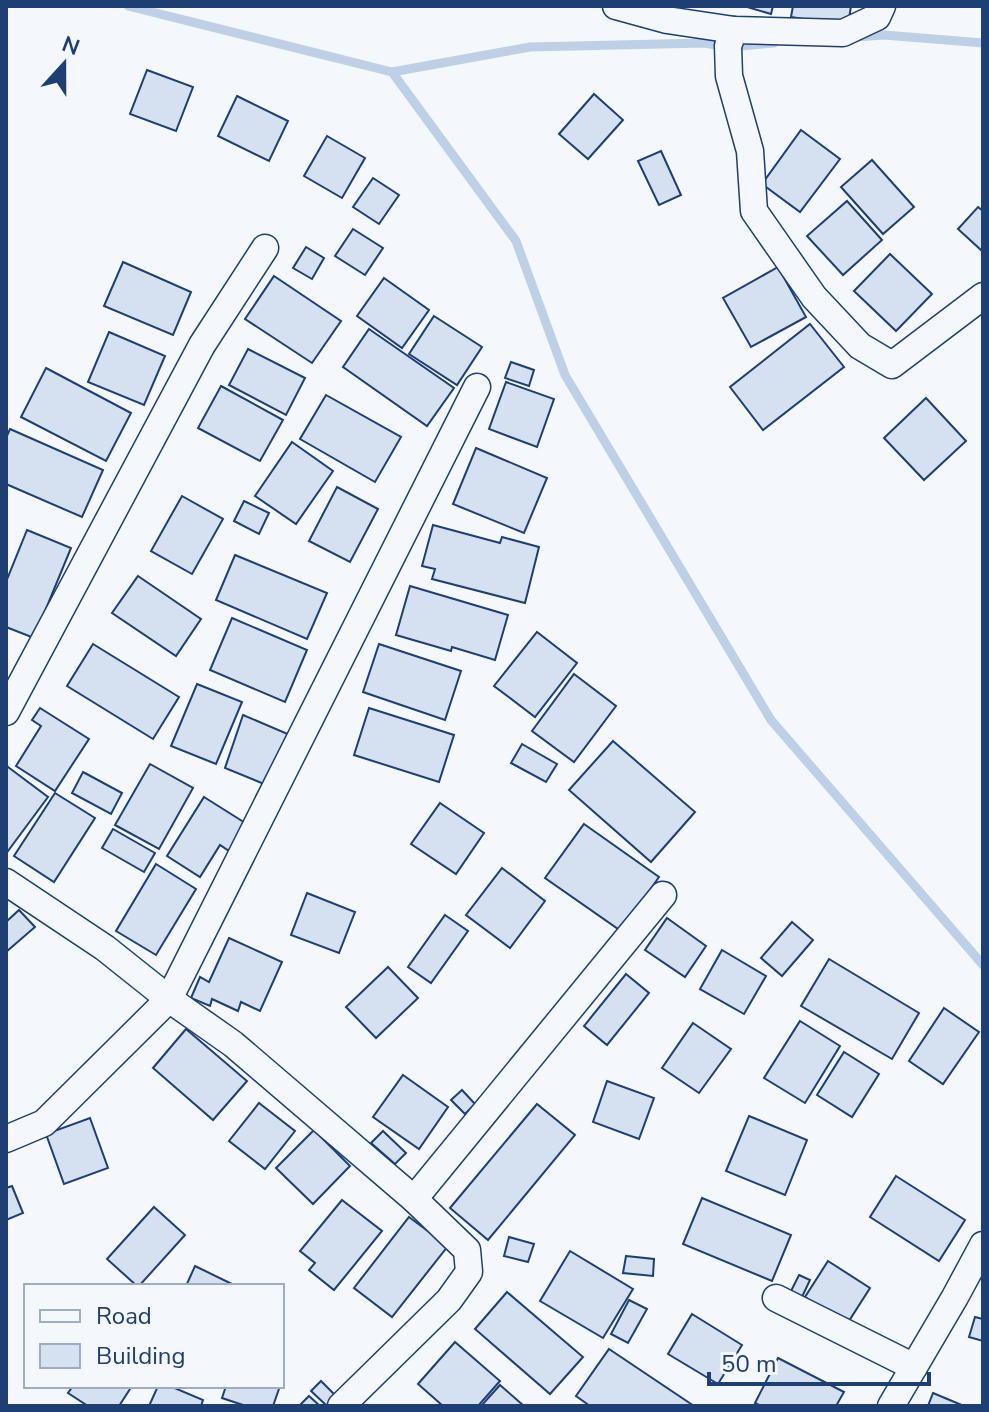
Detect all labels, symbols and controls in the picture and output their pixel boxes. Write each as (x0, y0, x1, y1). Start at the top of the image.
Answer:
north arrow (24, 24, 104, 104)
text: N (58, 29, 84, 63)
legend (24, 1284, 284, 1388)
text: Road (96, 1300, 152, 1332)
scale bar (709, 1336, 929, 1386)
text: Building (96, 1340, 186, 1372)
text: 50 m (721, 1348, 777, 1380)

